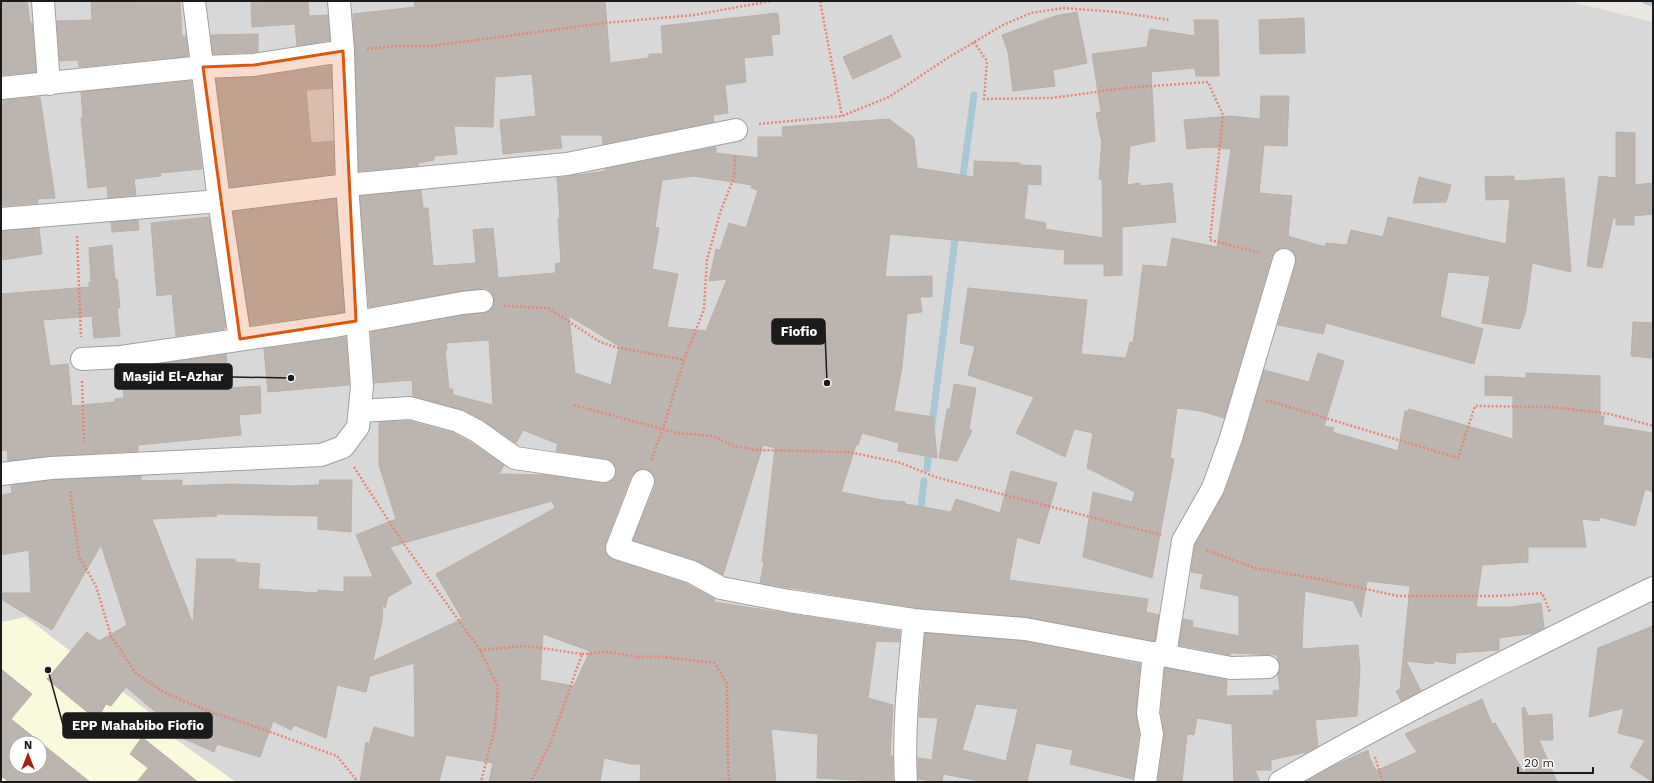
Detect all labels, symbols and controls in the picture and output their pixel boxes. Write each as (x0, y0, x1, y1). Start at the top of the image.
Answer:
callout: Fiofio (772, 319, 825, 344)
text: Fiofio (781, 324, 817, 339)
callout: Masjid El-Azhar (115, 364, 232, 389)
text: Masjid El-Azhar (123, 369, 224, 384)
callout: EPP Mahabibo Fiofio (63, 713, 212, 738)
text: EPP Mahabibo Fiofio (72, 718, 204, 733)
north arrow (8, 735, 48, 775)
text: N (24, 739, 32, 752)
scale bar (1518, 749, 1593, 775)
text: 20 m (1524, 756, 1554, 770)

